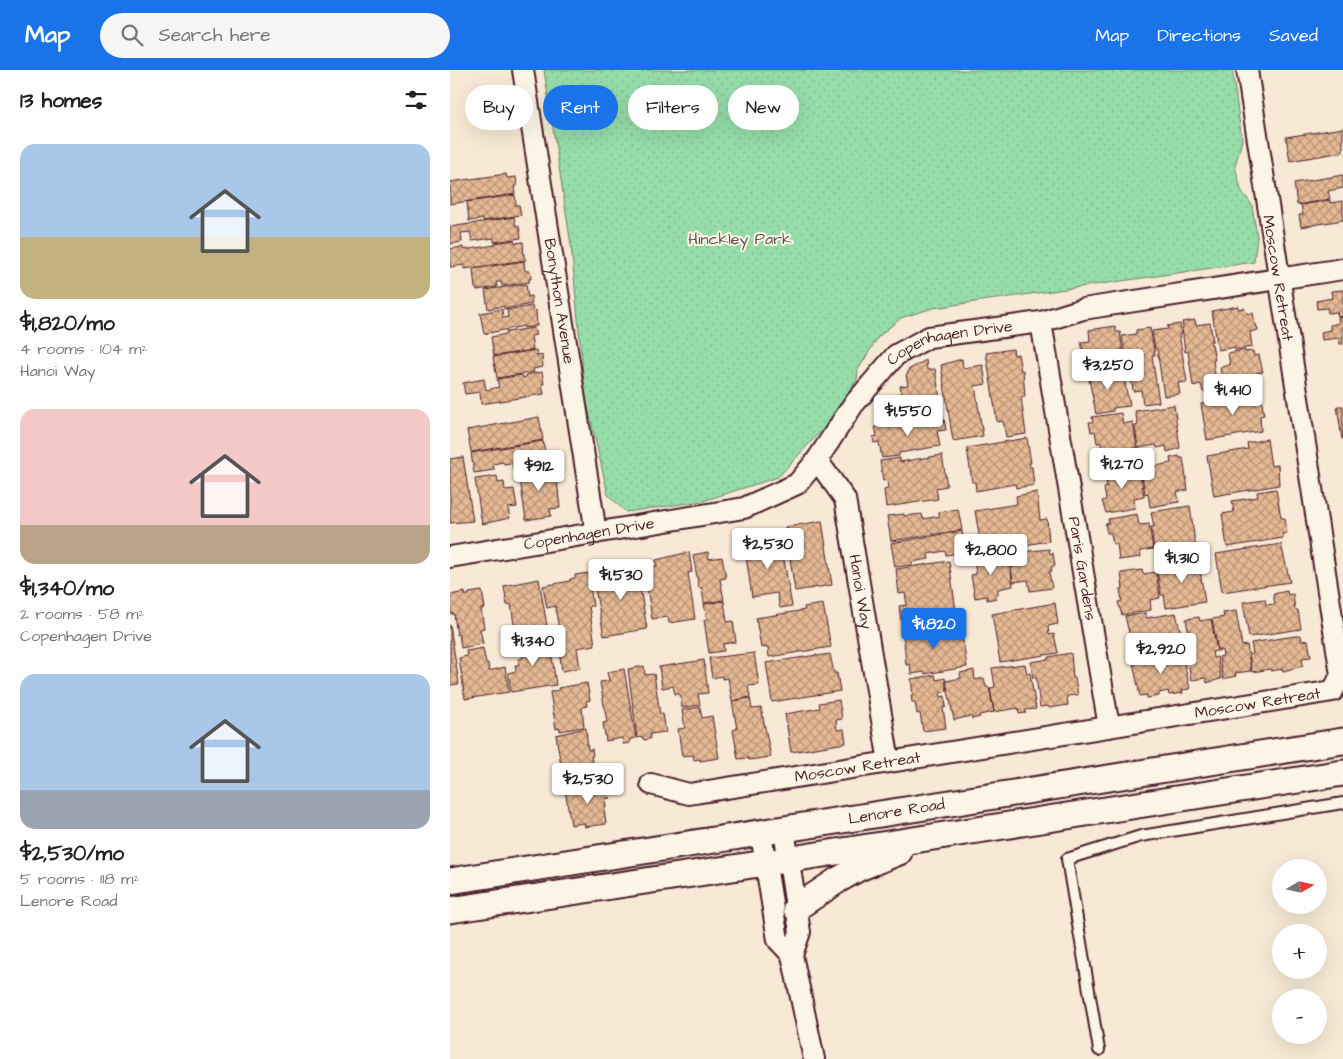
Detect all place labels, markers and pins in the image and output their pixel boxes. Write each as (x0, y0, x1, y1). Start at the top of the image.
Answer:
pin: $3,250 (1067, 348, 1149, 391)
pin: $1,410 (1192, 374, 1274, 416)
pin: $1,550 (867, 394, 949, 437)
pin: $1,270 (1081, 448, 1163, 490)
pin: $912 (509, 450, 569, 492)
pin: $2,530 (727, 528, 809, 570)
pin: $2,800 (950, 534, 1032, 576)
pin: $1,310 (1141, 542, 1223, 584)
pin: $1,530 (580, 558, 662, 601)
pin: $1,820 (893, 608, 975, 650)
pin: $1,340 (492, 624, 574, 667)
pin: $2,920 (1120, 632, 1202, 675)
pin: $2,530 (547, 762, 629, 805)

